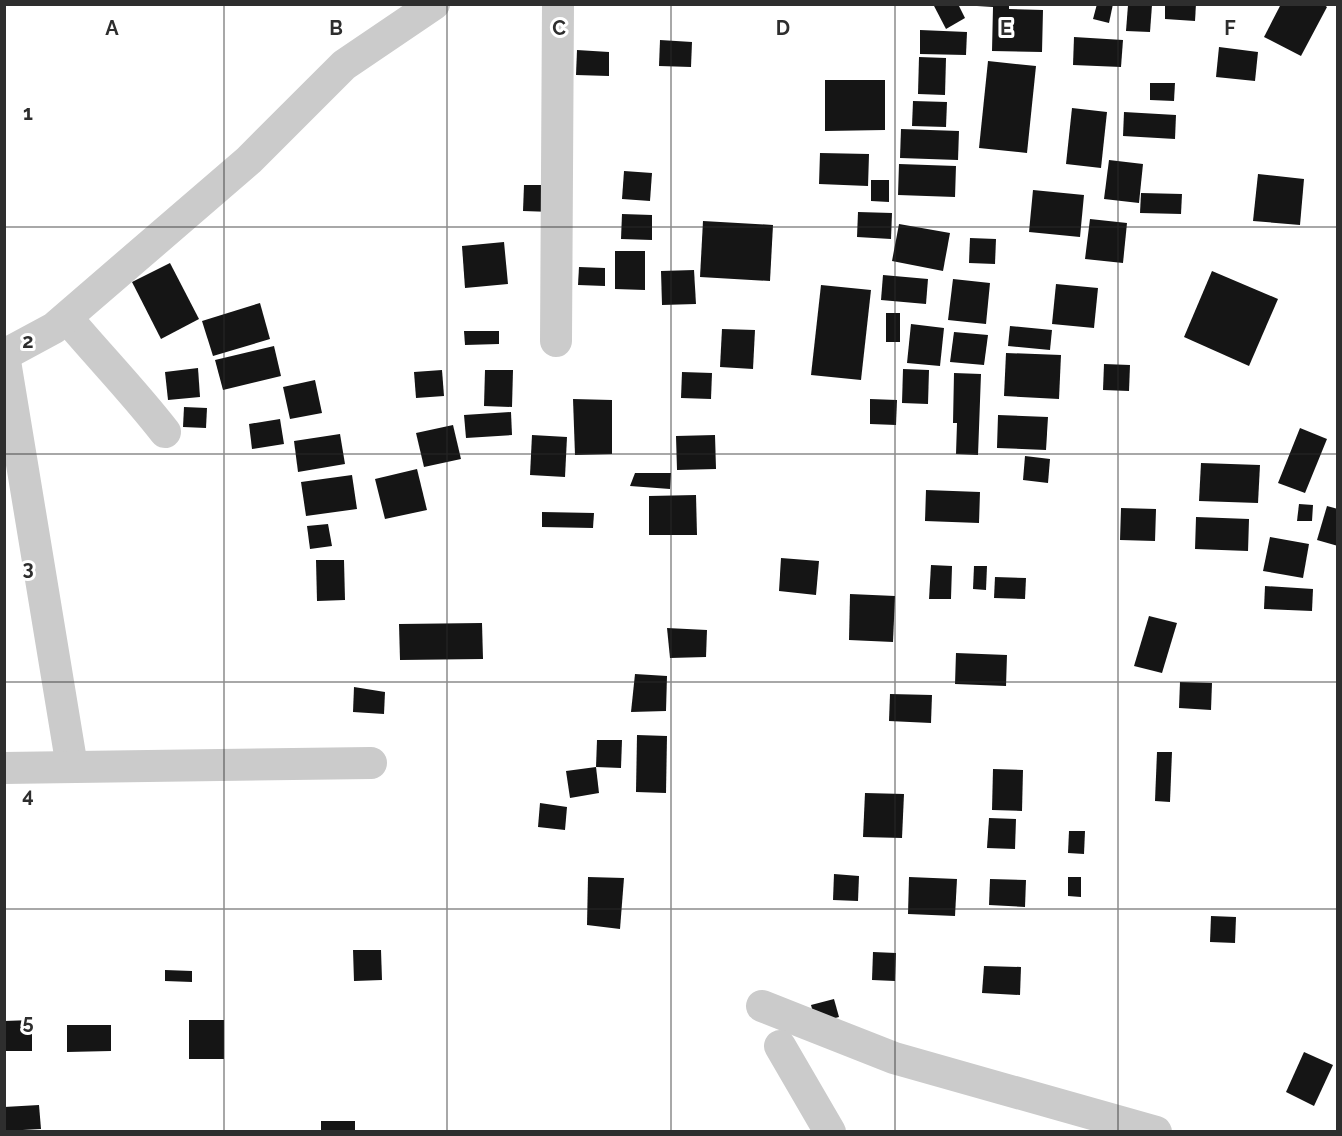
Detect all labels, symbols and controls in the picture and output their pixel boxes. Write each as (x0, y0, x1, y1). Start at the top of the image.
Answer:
text: A (105, 16, 119, 40)
text: B (329, 16, 343, 40)
text: C (552, 16, 566, 40)
text: D (776, 16, 790, 40)
text: E (1000, 16, 1012, 40)
text: F (1224, 16, 1236, 40)
text: 1 (23, 101, 33, 125)
text: 2 (22, 329, 34, 353)
text: 3 (22, 556, 34, 580)
text: 4 (22, 783, 34, 807)
text: 5 (22, 1010, 34, 1034)

